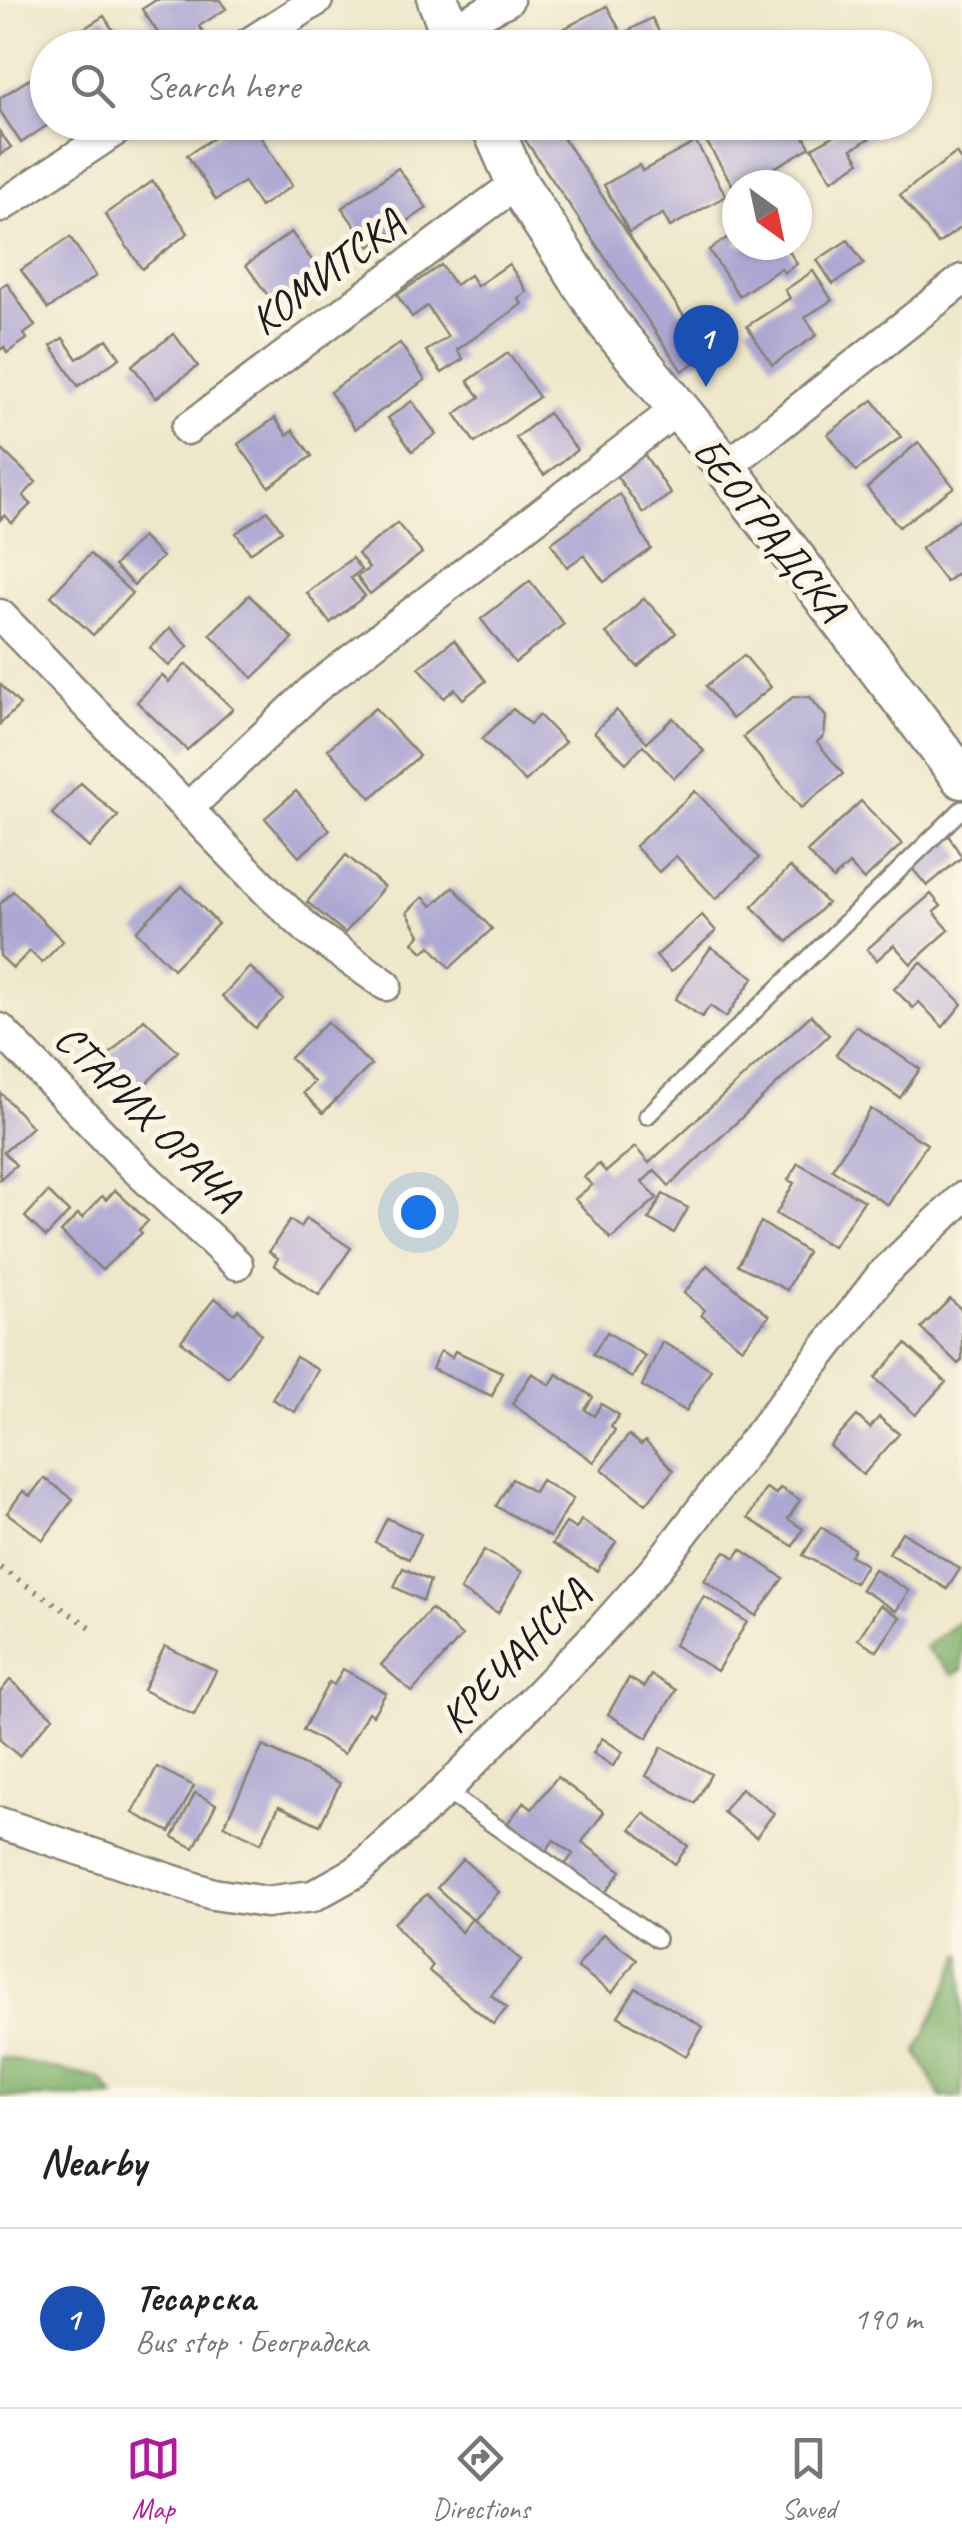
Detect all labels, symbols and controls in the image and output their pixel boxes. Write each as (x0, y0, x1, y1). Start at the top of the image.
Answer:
search box (30, 30, 932, 140)
icon: search (65, 58, 120, 113)
text: Search here (145, 62, 300, 109)
north arrow (722, 170, 812, 260)
street label: КОМИТСКА (240, 197, 415, 347)
pin: 1 (674, 304, 738, 387)
street label: БЕОГРАДСКА (680, 426, 859, 634)
street label: СТАРИХ ОРАЧА (43, 1012, 253, 1222)
your location (393, 1187, 444, 1238)
street label: КРЕЧАНСКА (429, 1567, 602, 1744)
text: Nearby (40, 2136, 146, 2189)
text: Тесарска (135, 2274, 255, 2321)
text: 1 (65, 2298, 80, 2339)
text: 190 m (853, 2298, 922, 2339)
text: Bus stop · Београдска (135, 2321, 368, 2362)
tab: Map (126, 2431, 181, 2526)
tab: Directions (432, 2431, 530, 2526)
tab: Saved (781, 2431, 836, 2526)

